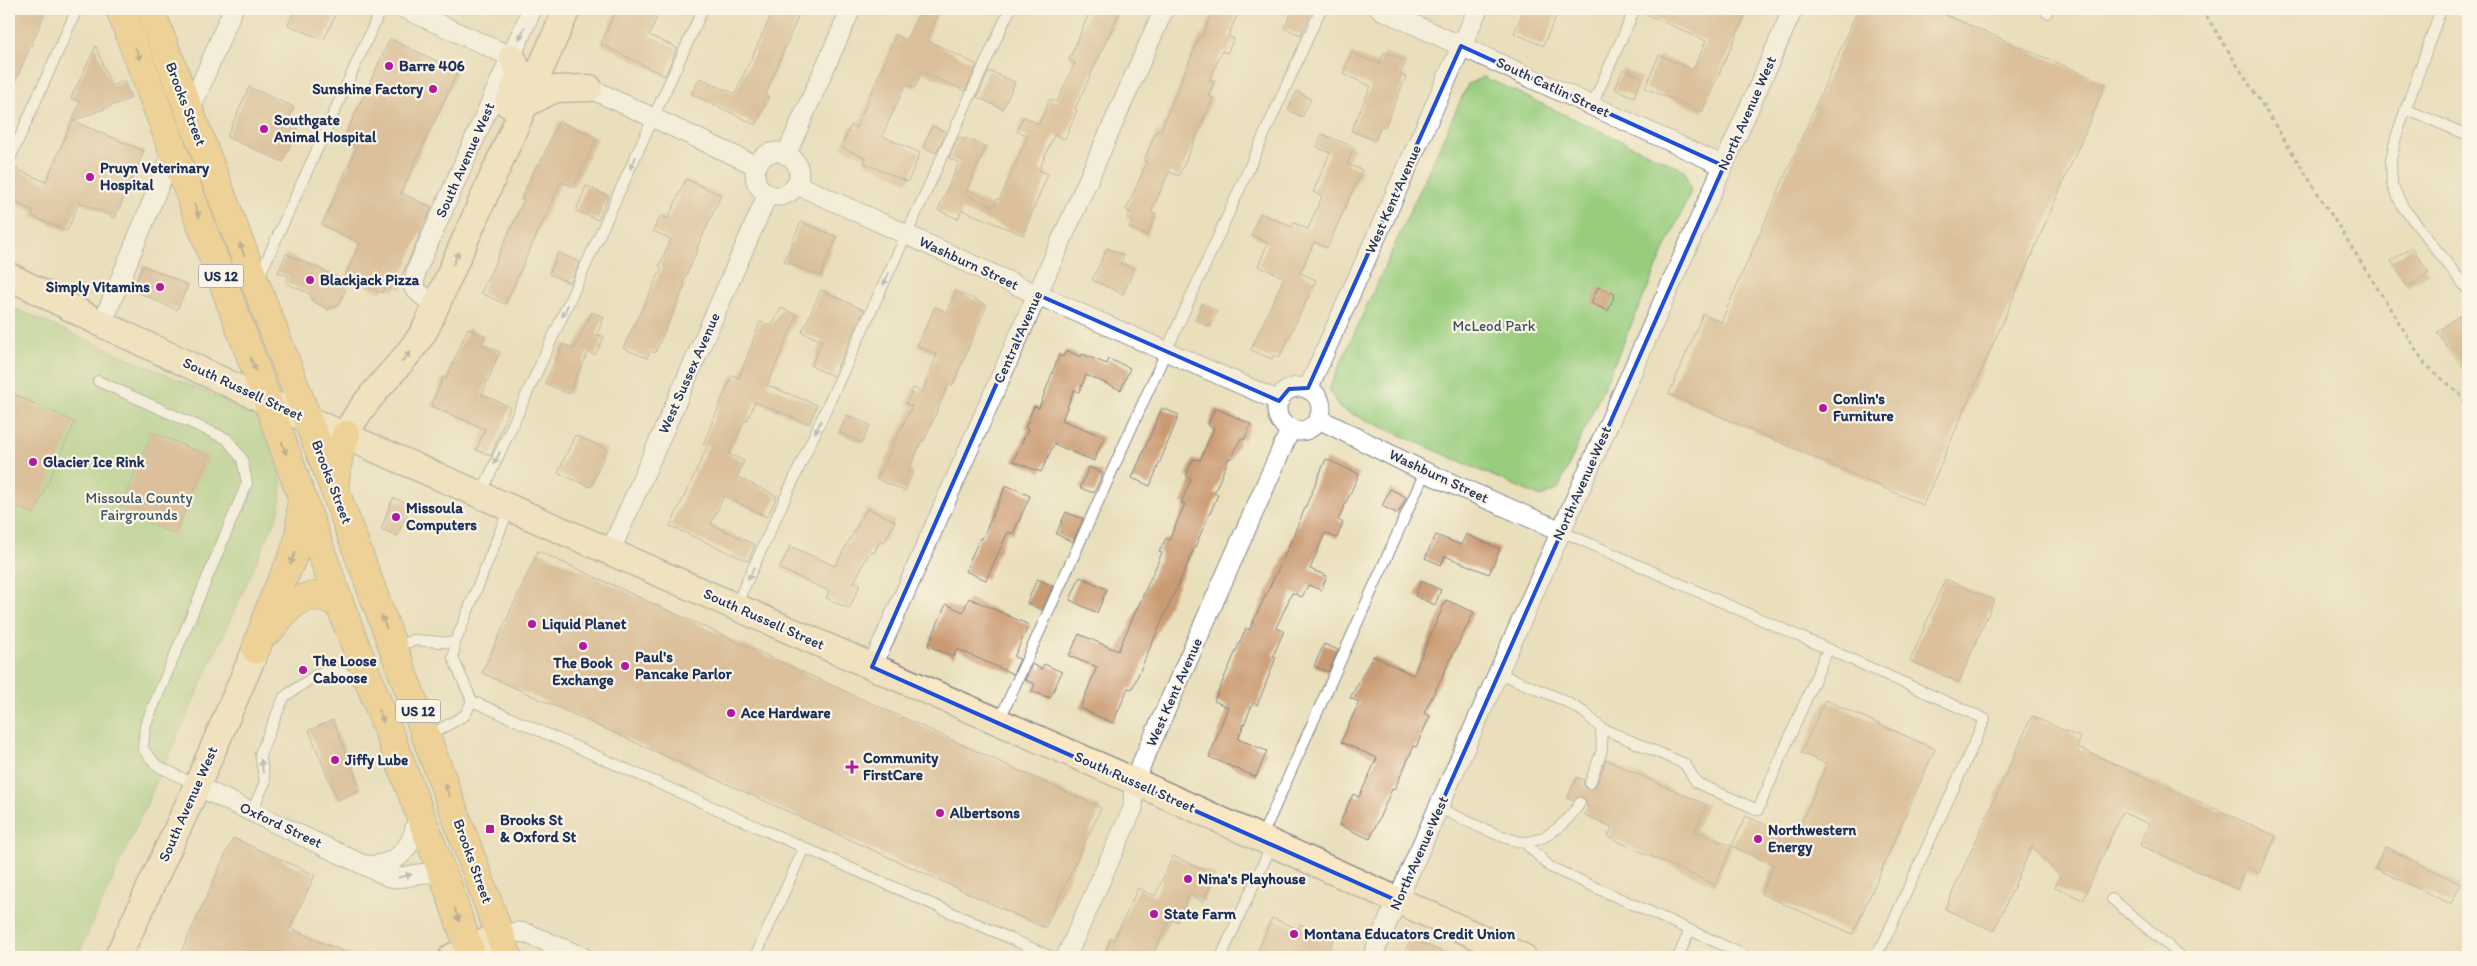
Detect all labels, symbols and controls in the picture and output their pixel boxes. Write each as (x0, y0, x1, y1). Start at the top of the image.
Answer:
one-way arrow (518, 26, 526, 41)
one-way arrow (134, 47, 142, 61)
street label: South Catlin Street (1493, 53, 1613, 121)
street label: North Avenue West (1714, 53, 1780, 173)
place label: Barre 406 (399, 57, 465, 75)
street label: Brooks Street (162, 60, 210, 149)
marker: Barre 406 (383, 60, 395, 72)
place label: Sunshine Factory (312, 80, 424, 99)
marker: Sunshine Factory (427, 83, 439, 95)
street label: South Avenue West (431, 99, 499, 220)
place label: Southgate Animal Hospital (273, 111, 377, 147)
marker: Southgate Animal Hospital (258, 123, 270, 135)
street label: West Kent Avenue (1361, 142, 1425, 256)
one-way arrow (629, 156, 638, 171)
place label: Pruyn Veterinary Hospital (100, 159, 210, 195)
marker: Pruyn Veterinary Hospital (84, 171, 96, 183)
one-way arrow (193, 204, 201, 219)
street label: Washburn Street (916, 232, 1022, 294)
one-way arrow (238, 241, 246, 256)
one-way arrow (453, 251, 461, 265)
road number: US 12 (198, 264, 244, 288)
place label: Blackjack Pizza (320, 271, 420, 290)
one-way arrow (882, 272, 890, 286)
marker: Blackjack Pizza (304, 274, 316, 286)
place label: Simply Vitamins (46, 278, 150, 297)
marker: Simply Vitamins (154, 281, 166, 293)
street label: Central Avenue (990, 288, 1046, 386)
one-way arrow (561, 304, 569, 318)
street label: West Sussex Avenue (654, 310, 724, 436)
park label: McLeod Park (1453, 317, 1536, 335)
one-way arrow (400, 350, 411, 363)
street label: South Russell Street (180, 353, 306, 425)
one-way arrow (249, 357, 257, 372)
place label: Conlin's Furniture (1833, 390, 1894, 425)
marker: Conlin's Furniture (1817, 402, 1829, 414)
one-way arrow (814, 420, 822, 434)
street label: North Avenue West (1549, 423, 1615, 543)
street label: Brooks Street (308, 438, 356, 527)
one-way arrow (281, 440, 288, 455)
street label: Washburn Street (1386, 445, 1492, 507)
one-way arrow (493, 451, 501, 466)
place label: Glacier Ice Rink (43, 453, 145, 471)
marker: Glacier Ice Rink (27, 456, 39, 468)
park label: Missoula County Fairgrounds (85, 489, 193, 524)
place label: Missoula Computers (406, 499, 477, 535)
marker: Missoula Computers (390, 511, 402, 523)
one-way arrow (289, 551, 297, 565)
one-way arrow (746, 567, 754, 581)
street label: South Russell Street (701, 584, 828, 654)
one-way arrow (380, 614, 388, 629)
place label: Liquid Planet (542, 615, 627, 634)
marker: Liquid Planet (526, 618, 538, 630)
street label: West Kent Avenue (1142, 635, 1206, 749)
marker: The Book Exchange (577, 640, 589, 652)
place label: Paul's Pancake Parlor (635, 648, 733, 683)
place label: The Loose Caboose (312, 652, 377, 687)
place label: The Book Exchange (552, 654, 614, 690)
marker: Paul's Pancake Parlor (619, 660, 631, 672)
marker: The Loose Caboose (297, 664, 309, 676)
road number: US 12 (396, 699, 440, 722)
place label: Ace Hardware (740, 704, 831, 722)
marker: Ace Hardware (725, 707, 737, 719)
one-way arrow (378, 709, 386, 723)
street label: South Avenue West (154, 743, 222, 864)
street label: South Russell Street (1072, 747, 1199, 817)
place label: Community FirstCare (863, 749, 939, 784)
place label: Jiffy Lube (344, 751, 408, 770)
marker: Jiffy Lube (329, 754, 341, 766)
one-way arrow (258, 757, 266, 773)
marker: Community FirstCare (845, 760, 859, 774)
one-way arrow (443, 783, 450, 798)
street label: North Avenue West (1386, 793, 1452, 913)
street label: Oxford Street (237, 798, 325, 852)
place label: Albertsons (949, 804, 1020, 822)
marker: Albertsons (934, 807, 946, 819)
place label: Brooks St & Oxford St (500, 811, 577, 846)
street label: Brooks Street (449, 816, 497, 906)
place label: Northwestern Energy (1768, 821, 1857, 857)
marker: Brooks St & Oxford St (484, 823, 496, 835)
marker: Northwestern Energy (1752, 833, 1764, 845)
place label: Nina's Playhouse (1198, 870, 1306, 889)
one-way arrow (398, 872, 413, 880)
marker: Nina's Playhouse (1182, 873, 1194, 885)
place label: State Farm (1164, 905, 1237, 923)
one-way arrow (453, 908, 461, 923)
marker: State Farm (1148, 908, 1160, 920)
place label: Montana Educators Credit Union (1304, 925, 1516, 943)
marker: Montana Educators Credit Union (1288, 928, 1300, 940)

